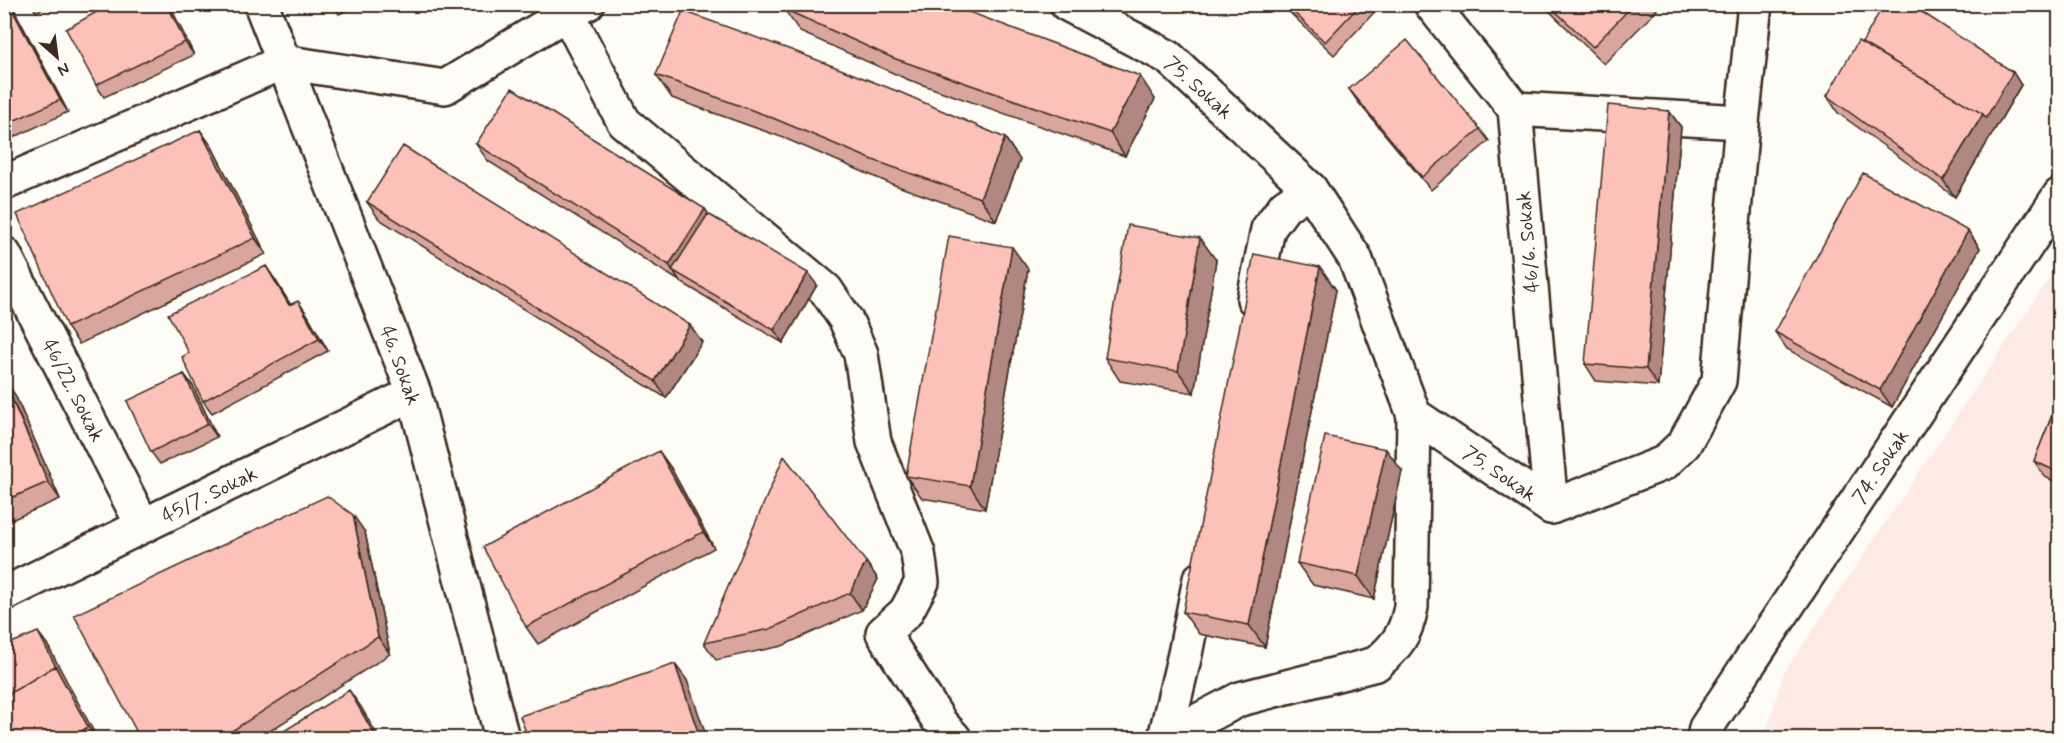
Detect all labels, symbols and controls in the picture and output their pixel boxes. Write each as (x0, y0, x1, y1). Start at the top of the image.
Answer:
north arrow (27, 27, 87, 87)
street label: 75. Sokak (1158, 50, 1238, 126)
text: N (54, 57, 73, 81)
street label: 46/6. Sokak (1511, 190, 1546, 294)
street label: 46. Sokak (373, 322, 426, 409)
street label: 46/22. Sokak (35, 335, 110, 447)
street label: 74. Sokak (1846, 424, 1916, 509)
street label: 75. Sokak (1457, 440, 1541, 509)
street label: 45/7. Sokak (157, 461, 262, 530)

